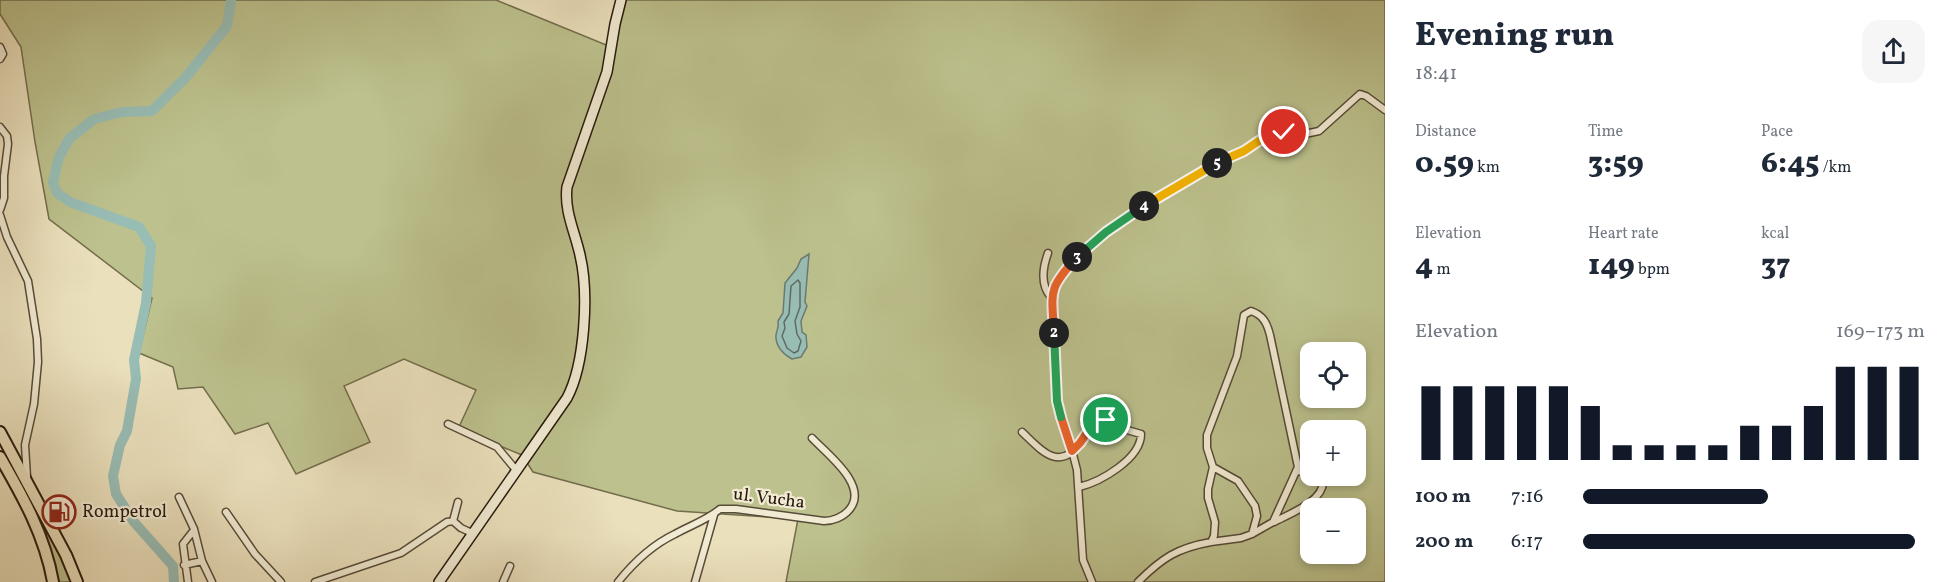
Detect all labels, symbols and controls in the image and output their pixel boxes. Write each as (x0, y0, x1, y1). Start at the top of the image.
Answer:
text: Evening run (1415, 14, 1614, 60)
button: share (1862, 20, 1925, 83)
text: 18:41 (1415, 60, 1457, 88)
pin (1258, 106, 1309, 157)
icon: check (1267, 115, 1300, 148)
text: Distance (1415, 121, 1476, 143)
text: Time (1588, 121, 1623, 143)
text: Pace (1761, 121, 1793, 143)
text: 0.59 (1415, 143, 1474, 185)
text: 3:59 (1588, 143, 1644, 185)
text: 6:45 (1761, 143, 1820, 185)
pin: 5 (1202, 148, 1232, 178)
text: 5 (1213, 152, 1221, 174)
text: km (1474, 157, 1500, 179)
text: /km (1820, 157, 1851, 179)
pin: 4 (1129, 191, 1159, 221)
text: 4 (1139, 195, 1149, 217)
text: Elevation (1415, 223, 1482, 245)
text: Heart rate (1588, 223, 1659, 245)
text: kcal (1761, 223, 1789, 245)
pin: 3 (1062, 242, 1092, 272)
text: 4 (1415, 245, 1433, 287)
text: 149 (1588, 245, 1635, 287)
text: 37 (1761, 245, 1791, 287)
text: 3 (1073, 246, 1081, 268)
text: m (1433, 259, 1451, 281)
text: bpm (1635, 259, 1670, 281)
pin: 2 (1039, 318, 1069, 348)
text: Elevation (1415, 318, 1498, 346)
text: 169–173 m (1836, 318, 1925, 346)
text: 2 (1050, 322, 1058, 344)
map controls (1300, 342, 1366, 564)
button: locate (1300, 342, 1366, 408)
pin (1080, 394, 1131, 445)
icon: arrive (1089, 403, 1122, 436)
button: + (1300, 420, 1366, 486)
street label: ul. Vucha (732, 482, 806, 516)
text: 100 m (1415, 483, 1471, 511)
text: 7:16 (1511, 483, 1543, 511)
fuel station icon: Rompetrol (41, 494, 77, 530)
button: − (1300, 498, 1366, 564)
place label: Rompetrol (82, 500, 167, 525)
text: 200 m (1415, 528, 1473, 556)
text: 6:17 (1511, 528, 1543, 556)

